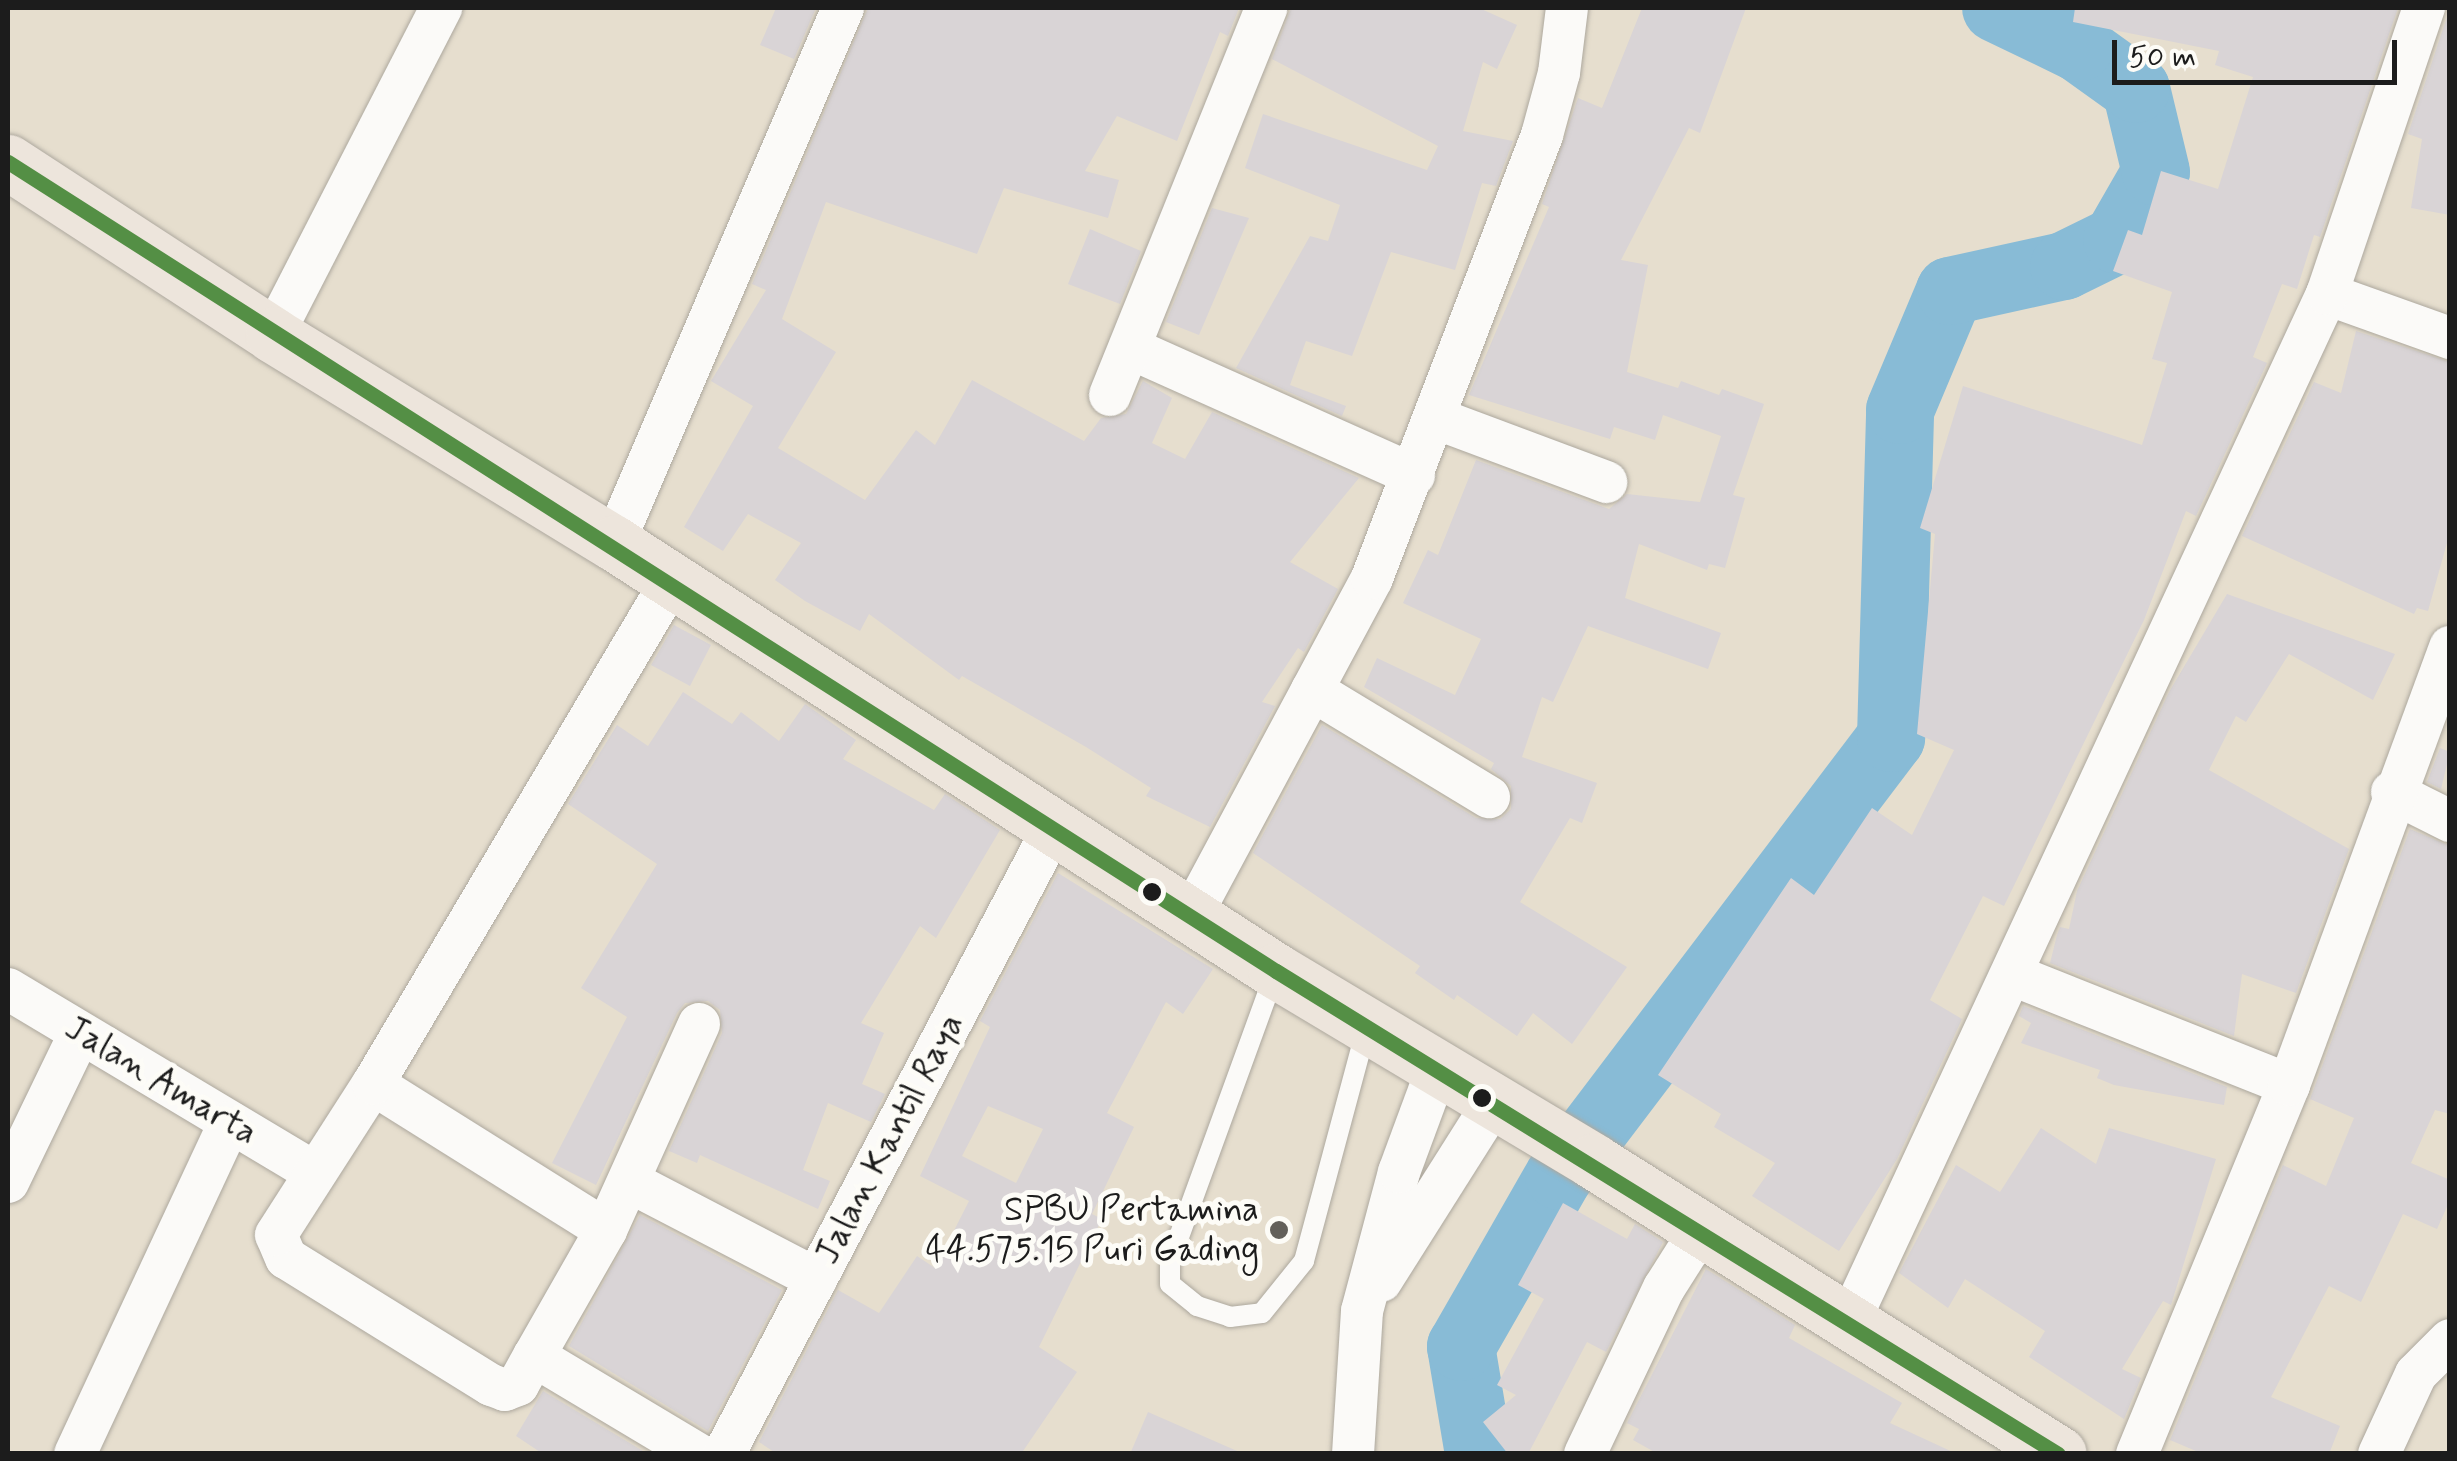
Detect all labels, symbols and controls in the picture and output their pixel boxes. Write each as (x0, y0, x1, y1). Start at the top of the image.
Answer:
scale bar (2117, 20, 2402, 82)
text: 50 m (2129, 38, 2196, 77)
unlabelled marker (1142, 882, 1162, 902)
street label: Jalan Amarta (56, 1006, 266, 1156)
street label: Jalan Kantil Raya (806, 1007, 974, 1271)
unlabelled marker (1472, 1088, 1492, 1108)
place label: SPBU Pertamina 44.575.15 Puri Gading (923, 1189, 1259, 1271)
marker: SPBU Pertamina 44.575.15 Puri Gading (1268, 1219, 1290, 1241)

